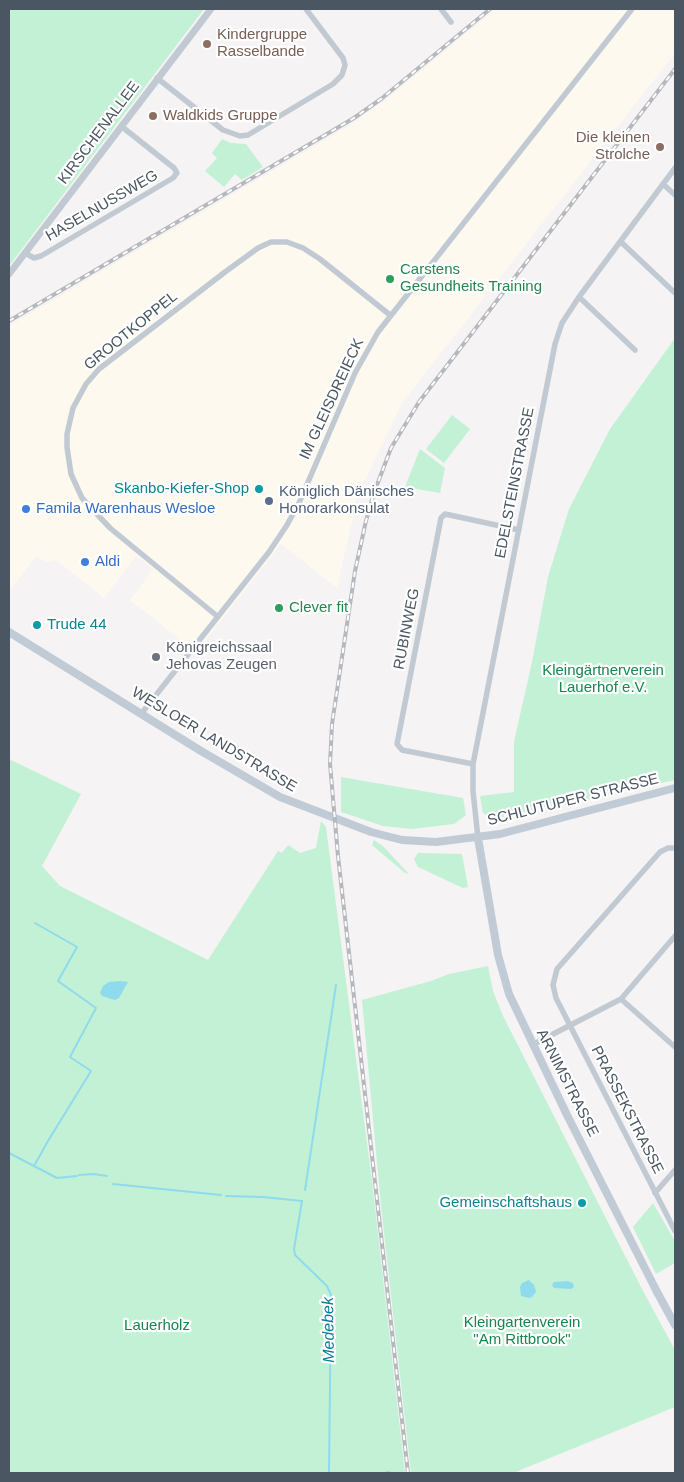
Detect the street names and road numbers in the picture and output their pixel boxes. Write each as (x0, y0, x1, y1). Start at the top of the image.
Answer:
street label: KIRSCHENALLEE (54, 78, 144, 188)
street label: HASELNUSSWEG (43, 167, 161, 245)
street label: GROOTKOPPEL (81, 288, 181, 374)
street label: IM GLEISDREIECK (296, 336, 368, 462)
street label: EDELSTEINSTRASSE (492, 406, 538, 560)
street label: RUBINWEG (390, 587, 424, 671)
street label: WESLOER LANDSTRASSE (128, 684, 300, 796)
street label: SCHLUTUPER STRASSE (486, 770, 660, 830)
street label: ARNIMSTRASSE (532, 1026, 602, 1140)
street label: PRASSEKSTRASSE (587, 1043, 667, 1177)

